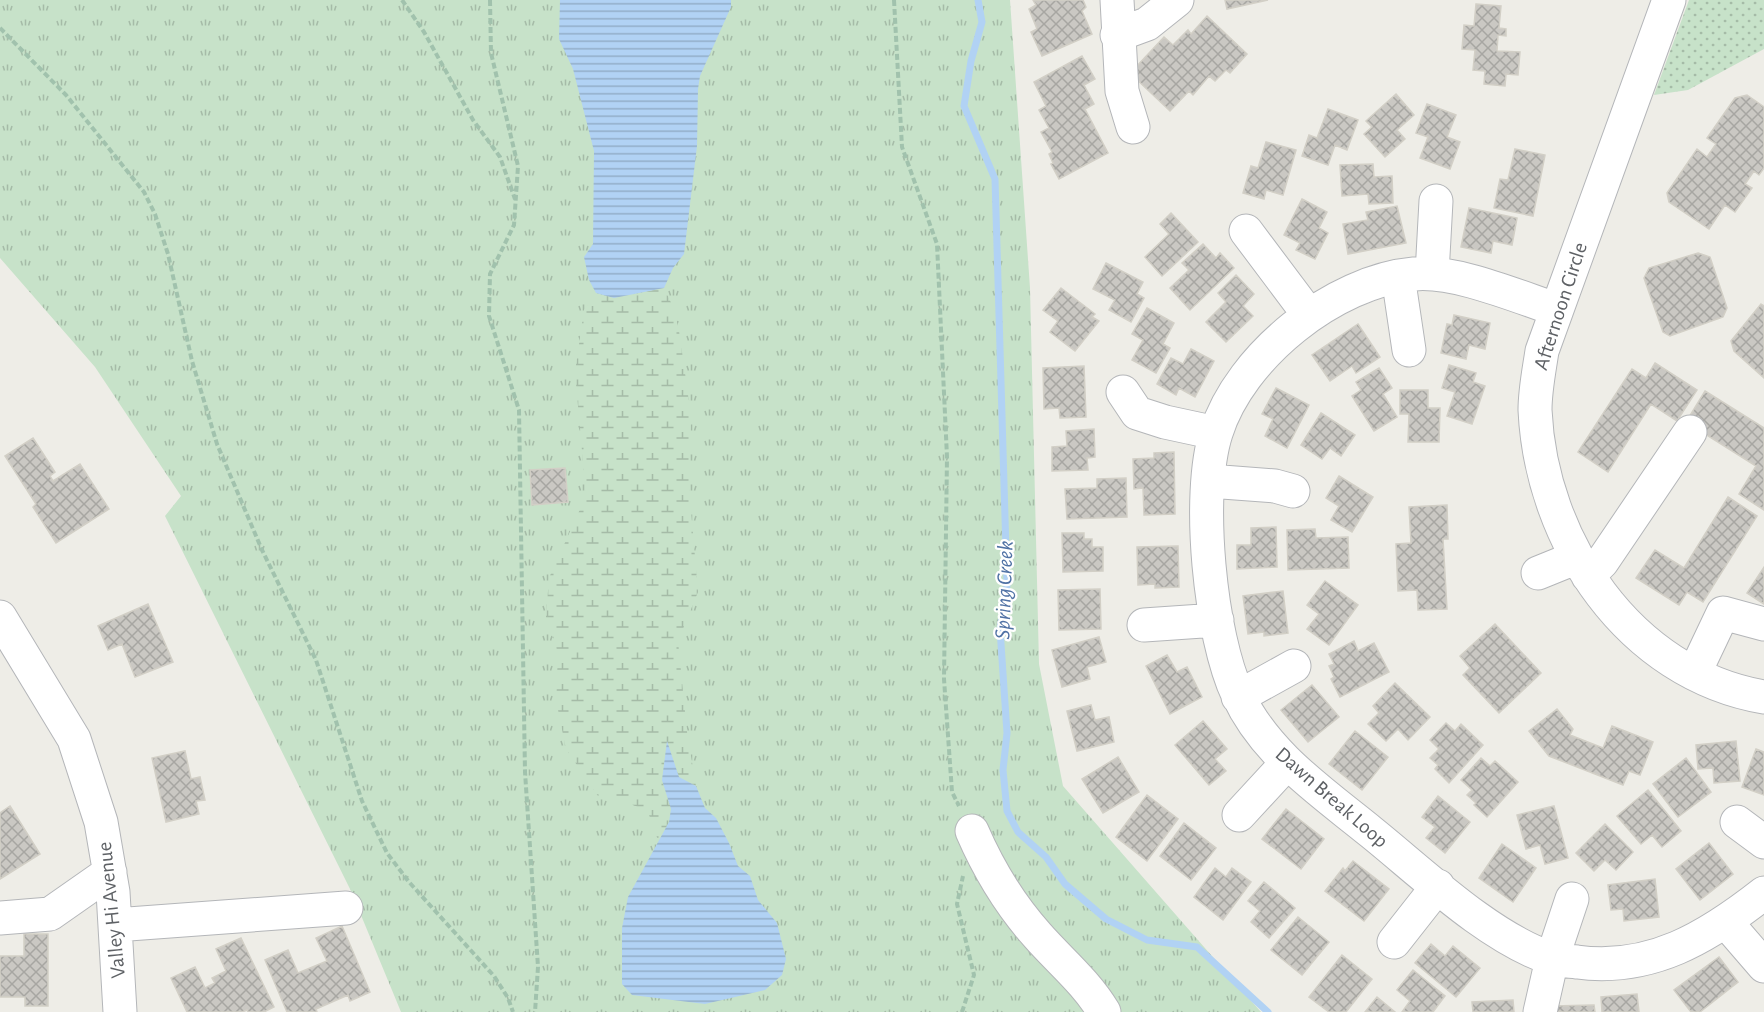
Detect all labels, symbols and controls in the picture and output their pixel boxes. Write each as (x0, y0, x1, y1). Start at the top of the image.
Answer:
street label: Afternoon Circle (1530, 240, 1591, 373)
water label: Spring Creek (991, 540, 1018, 640)
street label: Dawn Break Loop (1271, 743, 1392, 852)
street label: Valley Hi Avenue (94, 841, 129, 979)

